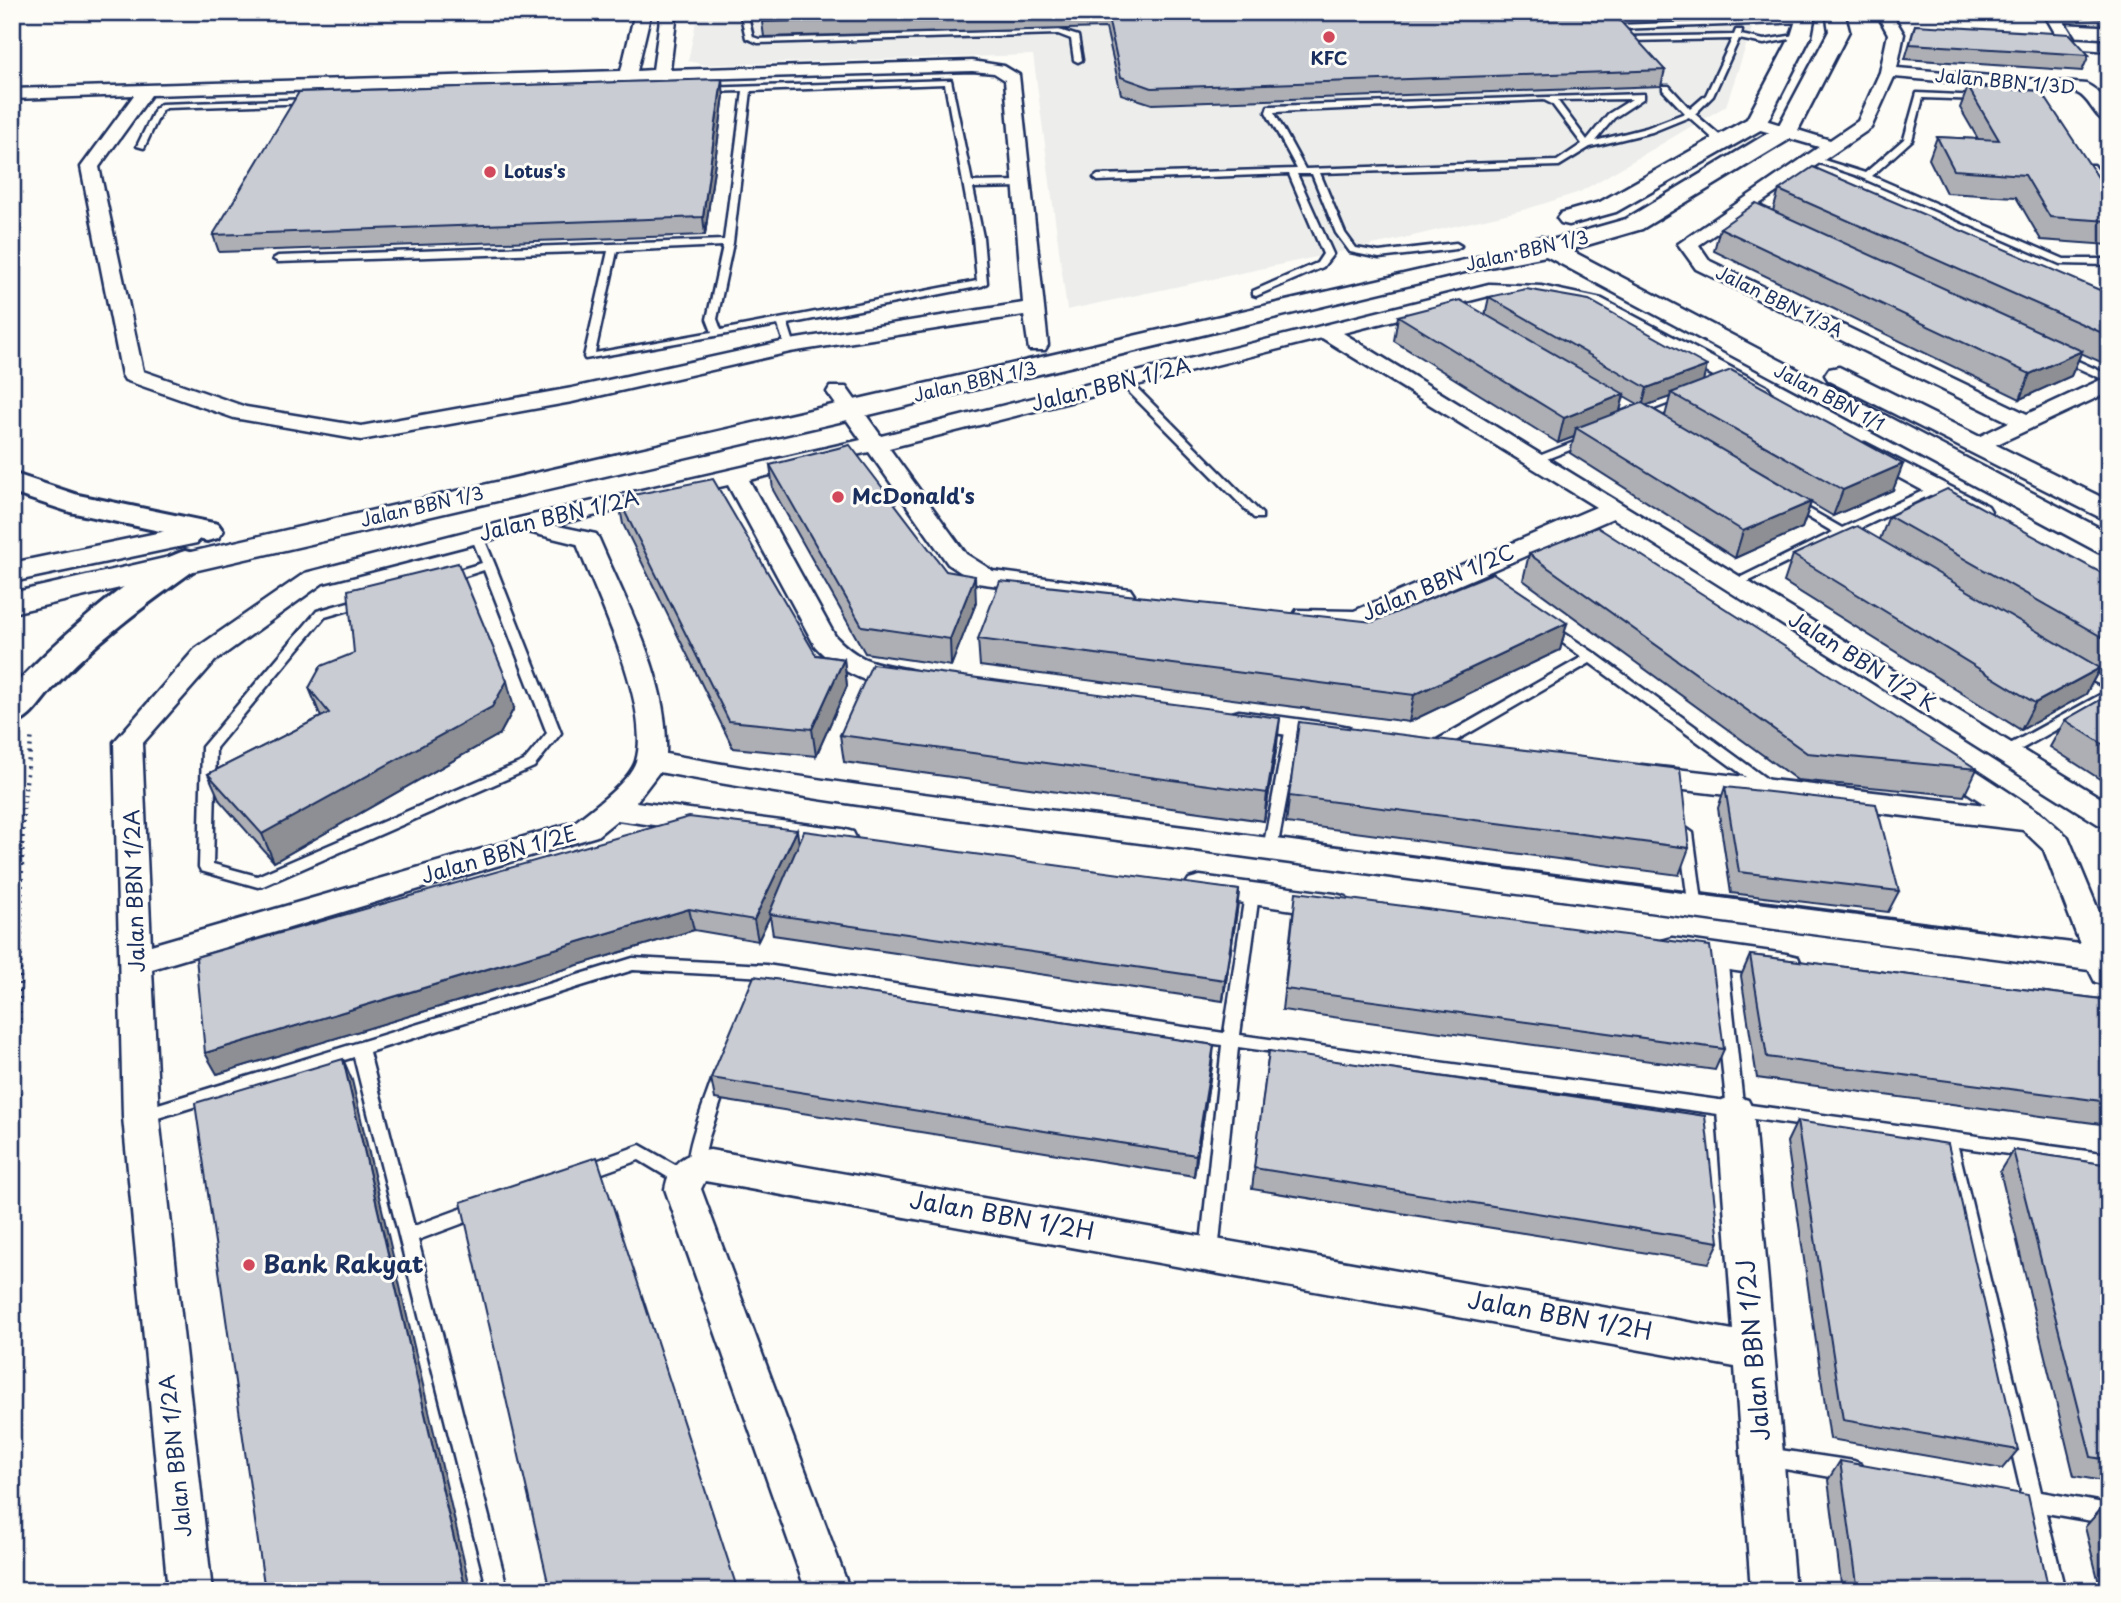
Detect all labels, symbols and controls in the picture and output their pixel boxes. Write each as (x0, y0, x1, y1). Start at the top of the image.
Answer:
marker: KFC (1321, 29, 1337, 45)
place label: KFC (1311, 44, 1347, 71)
street label: Jalan BBN 1/3D (1934, 61, 2076, 100)
place label: Lotus's (504, 157, 566, 184)
marker: Lotus's (482, 164, 498, 180)
street label: Jalan BBN 1/3 (1462, 222, 1591, 277)
street label: Jalan BBN 1/3A (1711, 258, 1848, 343)
street label: Jalan BBN 1/2A (1027, 348, 1194, 418)
street label: Jalan BBN 1/3 (910, 353, 1039, 408)
street label: Jalan BBN 1/1 (1770, 356, 1890, 437)
street label: Jalan BBN 1/3 (357, 478, 486, 533)
place label: McDonald's (852, 479, 975, 511)
street label: Jalan BBN 1/2A (475, 480, 642, 548)
marker: McDonald's (830, 489, 846, 505)
street label: Jalan BBN 1/2C (1356, 535, 1519, 628)
street label: Jalan BBN 1/2 K (1783, 602, 1943, 719)
street label: Jalan BBN 1/2A (114, 809, 152, 973)
street label: Jalan BBN 1/2E (417, 816, 580, 891)
street label: Jalan BBN 1/2H (907, 1180, 1097, 1248)
place label: Bank Rakyat (263, 1245, 424, 1281)
marker: Bank Rakyat (241, 1257, 257, 1273)
street label: Jalan BBN 1/2J (1726, 1258, 1778, 1443)
street label: Jalan BBN 1/2H (1465, 1280, 1655, 1348)
street label: Jalan BBN 1/2A (150, 1373, 198, 1539)

